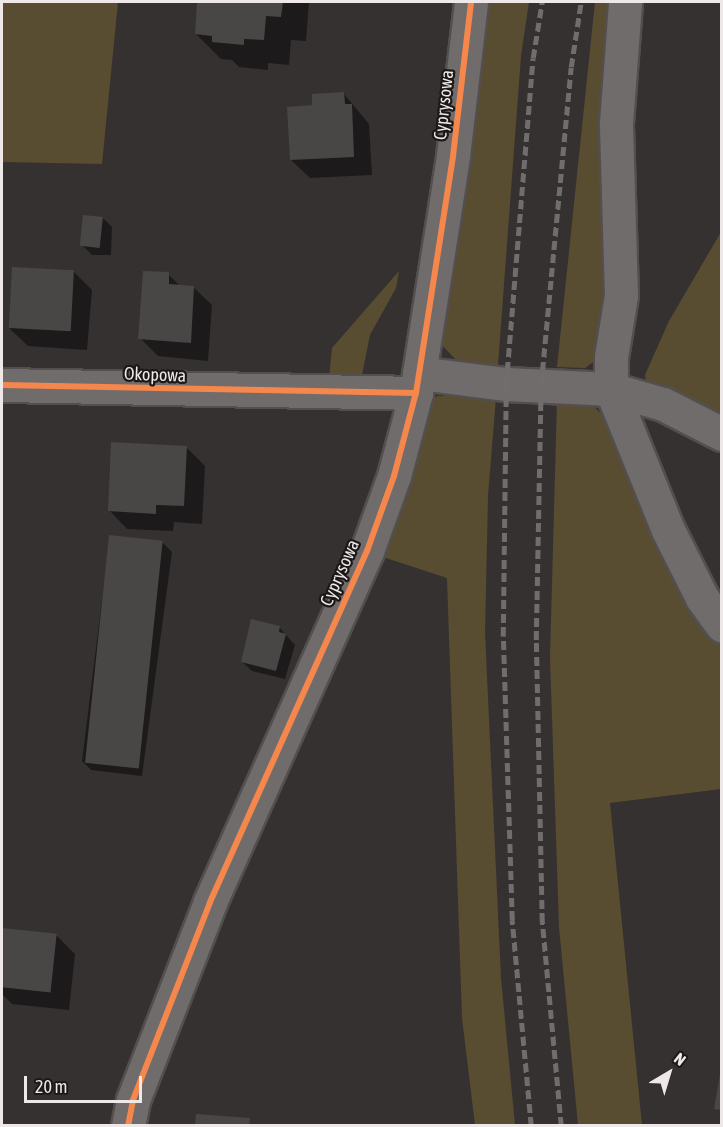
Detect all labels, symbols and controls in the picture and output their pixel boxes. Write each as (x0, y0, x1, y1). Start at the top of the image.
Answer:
street label: Cyprysowa (430, 69, 458, 141)
street label: Okopowa (124, 363, 186, 387)
street label: Cyprysowa (316, 536, 364, 610)
north arrow (639, 1043, 699, 1103)
text: N (671, 1049, 689, 1069)
scale bar (27, 1064, 146, 1102)
text: 20 m (35, 1076, 67, 1097)

